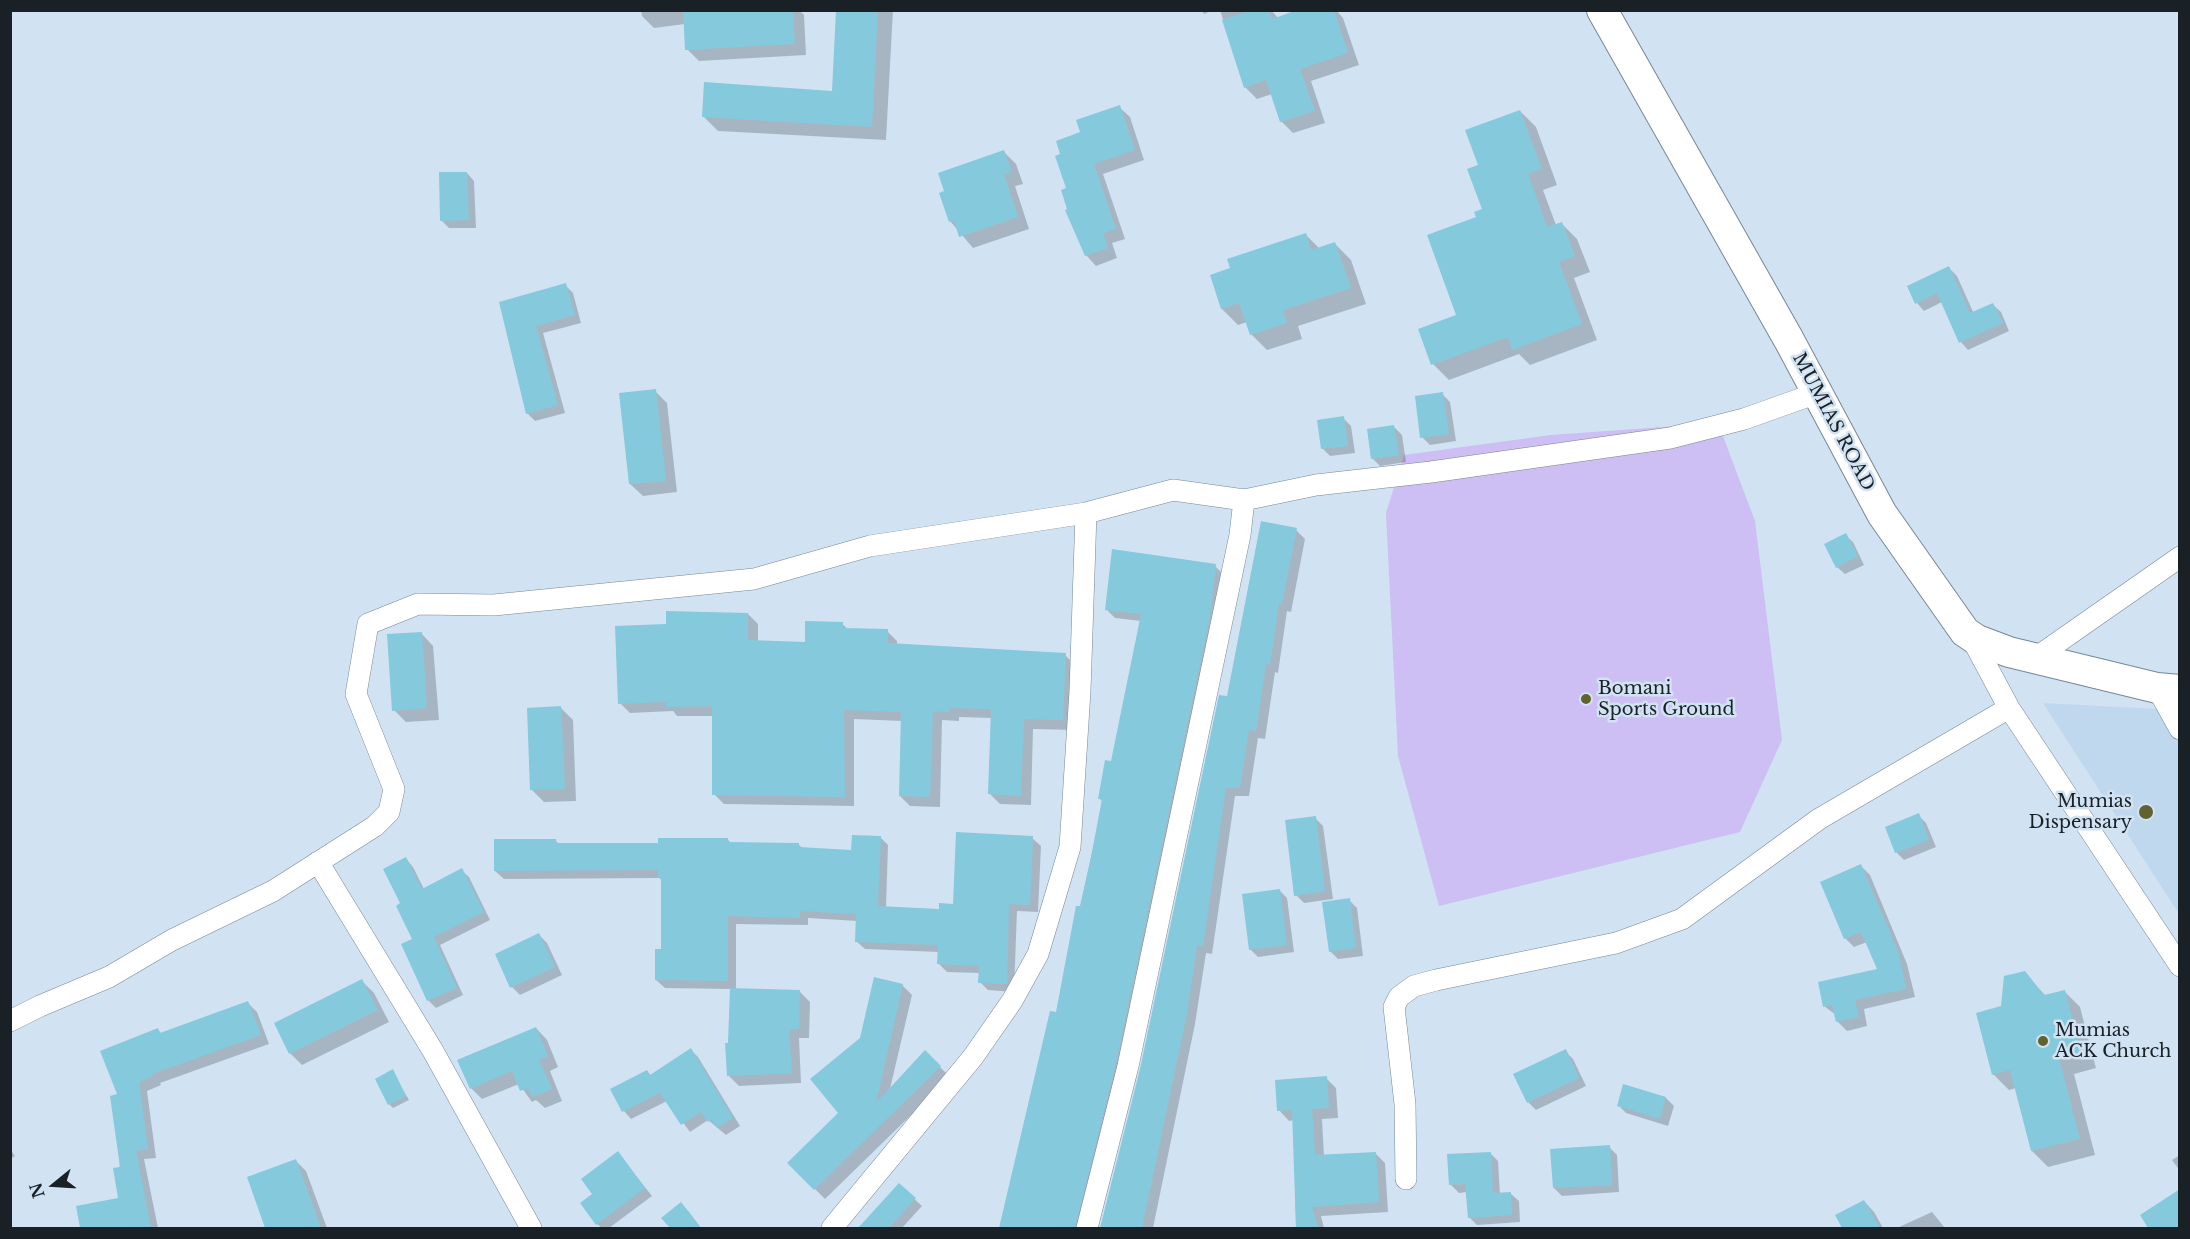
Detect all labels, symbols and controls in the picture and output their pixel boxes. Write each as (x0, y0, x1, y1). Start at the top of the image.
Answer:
street label: MUMIAS ROAD (1788, 349, 1878, 495)
place label: Bomani Sports Ground (1598, 678, 1735, 720)
marker: Bomani Sports Ground (1579, 692, 1593, 706)
place label: Mumias Dispensary (2029, 791, 2132, 834)
marker: Mumias Dispensary (2137, 803, 2155, 821)
place label: Mumias ACK Church (2055, 1020, 2171, 1062)
marker: Mumias ACK Church (2036, 1034, 2050, 1048)
north arrow (24, 1155, 84, 1215)
text: N (25, 1180, 49, 1201)

